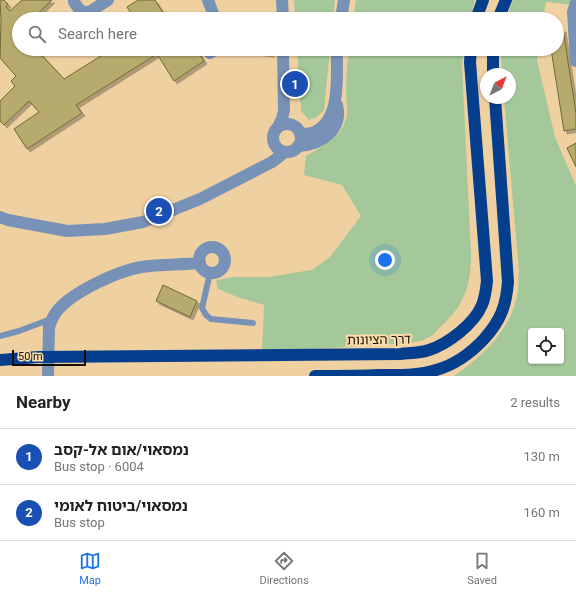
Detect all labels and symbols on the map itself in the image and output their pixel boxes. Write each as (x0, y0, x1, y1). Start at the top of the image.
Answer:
north arrow (480, 68, 516, 104)
pin: 1 (282, 69, 308, 99)
pin: 2 (146, 196, 172, 226)
your location (375, 250, 395, 270)
street label: דרך הציונות (347, 331, 411, 348)
scale bar (12, 348, 86, 367)

